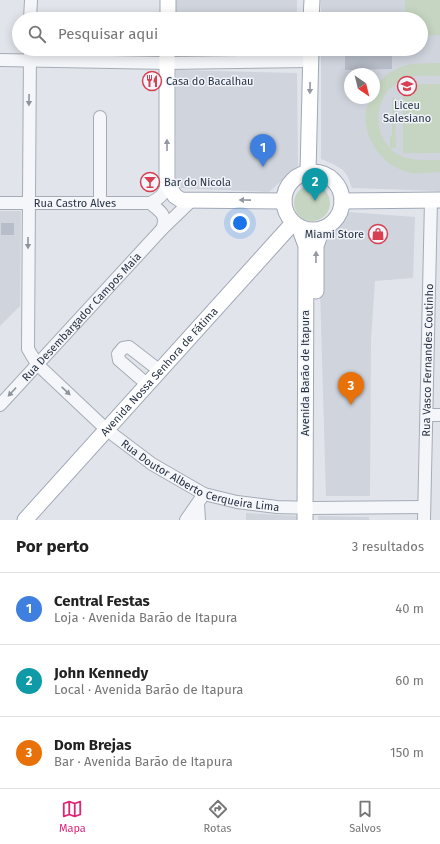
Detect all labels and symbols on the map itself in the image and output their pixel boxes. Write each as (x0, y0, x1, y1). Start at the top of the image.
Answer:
north arrow (344, 68, 380, 104)
restaurant icon: Casa do Bacalhau (141, 70, 163, 92)
place label: Casa do Bacalhau (166, 75, 254, 88)
school or university icon: Liceu Salesiano (396, 75, 418, 97)
one-way arrow (307, 82, 313, 95)
one-way arrow (26, 94, 32, 107)
place label: Liceu Salesiano (383, 99, 431, 125)
pin: 1 (250, 134, 276, 167)
one-way arrow (164, 138, 170, 151)
pin: 2 (302, 168, 328, 201)
bar icon: Bar do Nicola (139, 171, 161, 193)
place label: Bar do Nicola (164, 176, 231, 189)
street label: Rua Castro Alves (34, 197, 116, 210)
one-way arrow (238, 197, 251, 203)
your location (230, 213, 250, 233)
shop icon: Miami Store (367, 223, 389, 245)
place label: Miami Store (305, 228, 364, 241)
one-way arrow (25, 237, 31, 250)
street label: Rua Desembargador Campos Maia (19, 250, 144, 384)
one-way arrow (313, 250, 319, 263)
street label: Rua Vasco Fernandes Coutinho (419, 283, 436, 437)
street label: Avenida Nossa Senhora de Fátima (98, 305, 220, 438)
street label: Avenida Barão de Itapura (299, 310, 312, 436)
pin: 3 (338, 372, 364, 405)
one-way arrow (61, 386, 71, 396)
one-way arrow (8, 387, 17, 396)
street label: Rua Doutor Alberto Cerqueira Lima (119, 437, 280, 514)

